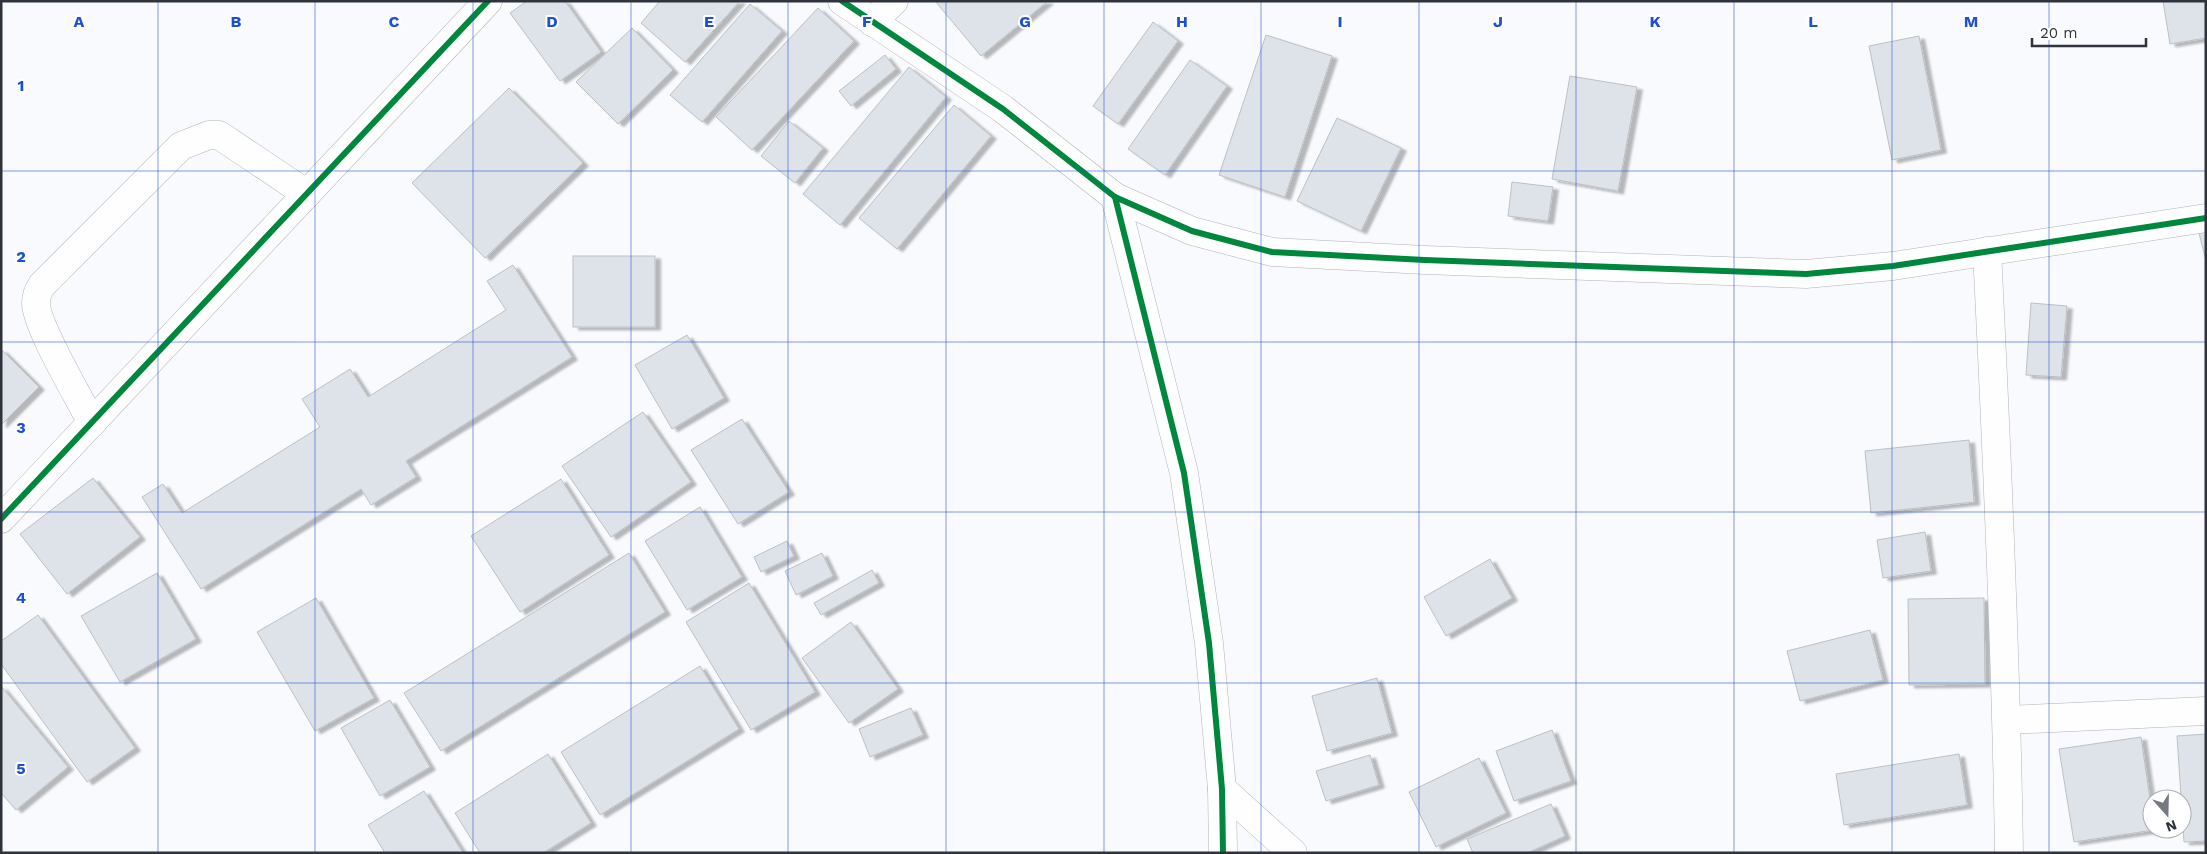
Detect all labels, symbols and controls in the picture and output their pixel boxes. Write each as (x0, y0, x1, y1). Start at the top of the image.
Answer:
text: A (74, 12, 85, 31)
text: B (231, 12, 242, 31)
text: C (389, 12, 400, 31)
text: D (546, 12, 558, 31)
text: E (704, 12, 714, 31)
text: F (862, 12, 872, 31)
text: G (1019, 12, 1031, 31)
text: H (1176, 12, 1188, 31)
text: I (1337, 12, 1343, 31)
text: J (1493, 12, 1503, 31)
text: K (1649, 12, 1661, 31)
text: L (1808, 12, 1818, 31)
text: M (1964, 12, 1978, 31)
scale bar (2032, 15, 2146, 47)
text: 20 m (2040, 24, 2078, 42)
text: 1 (18, 76, 24, 95)
text: 2 (16, 247, 26, 266)
text: 3 (16, 418, 26, 437)
text: 4 (16, 588, 26, 607)
text: 5 (16, 759, 26, 778)
north arrow (2142, 789, 2192, 839)
text: N (2164, 817, 2179, 836)

